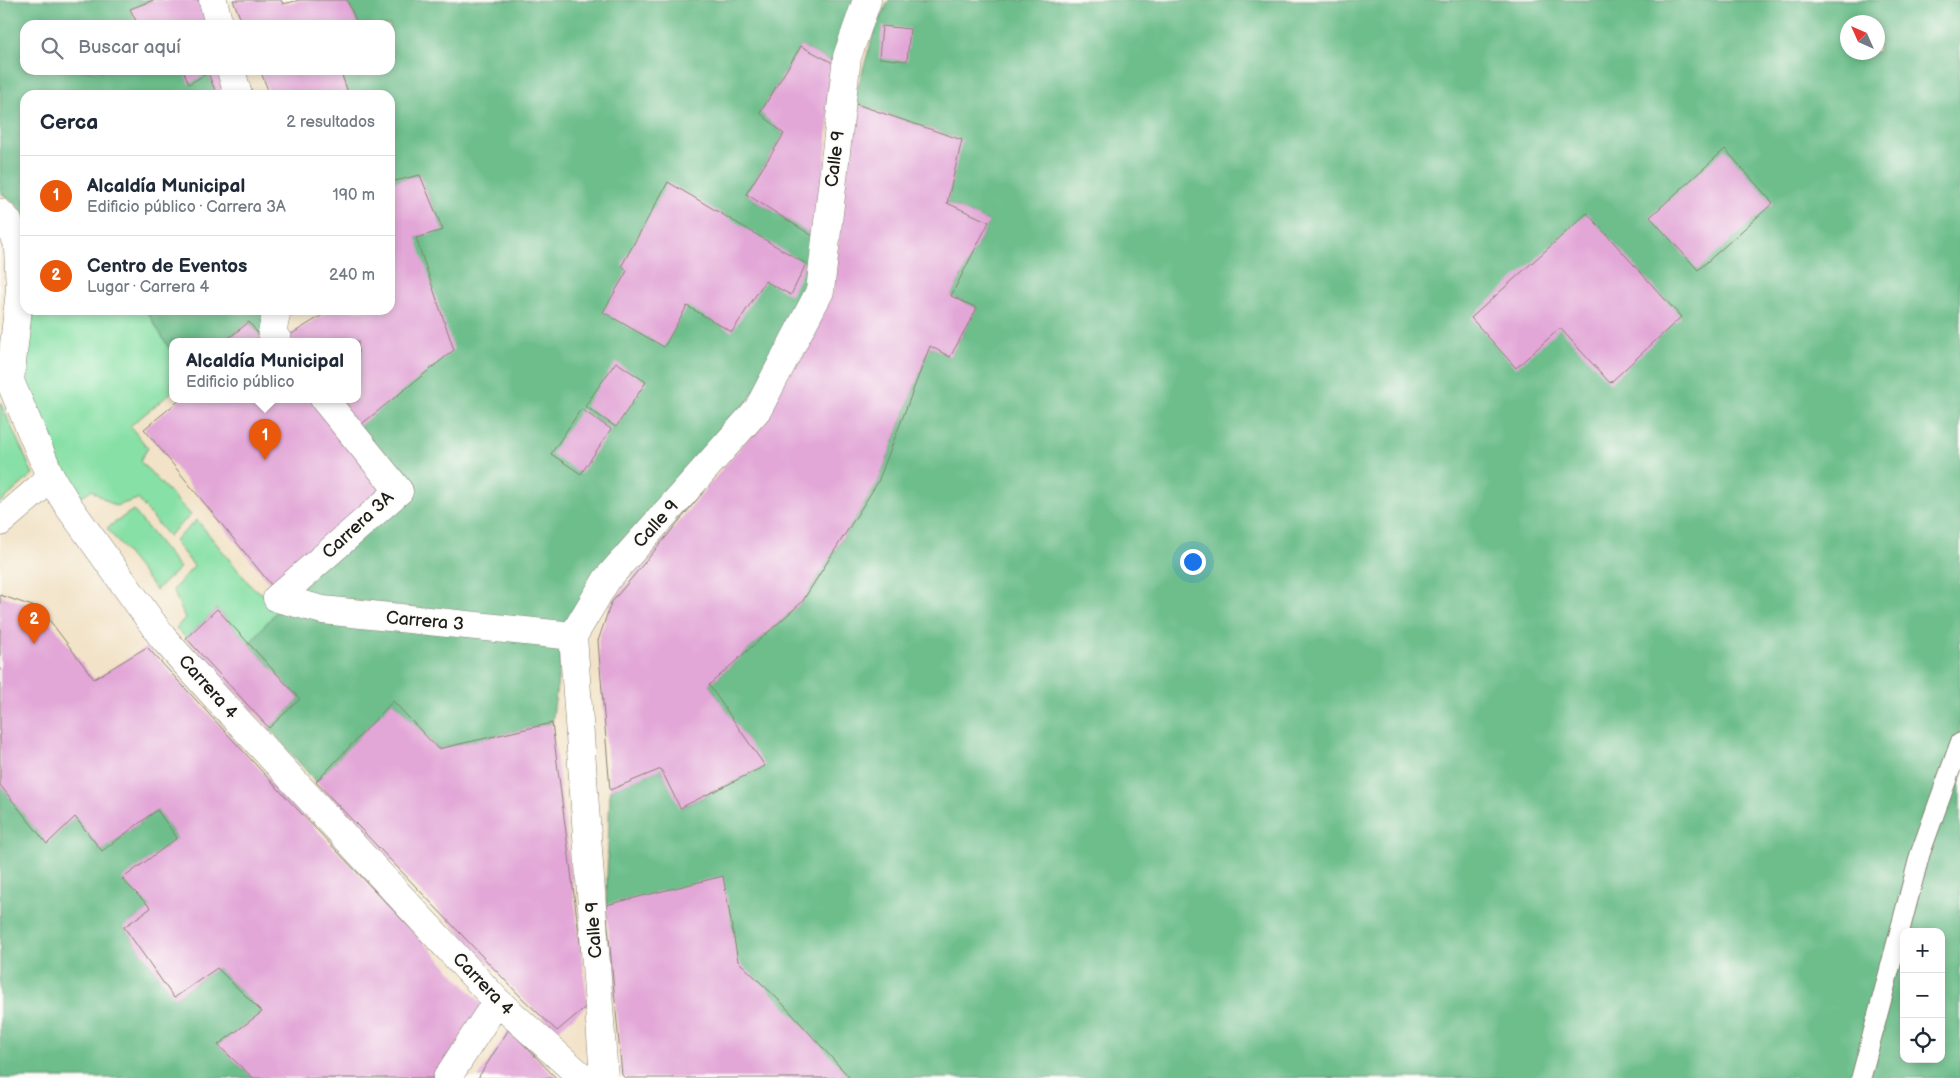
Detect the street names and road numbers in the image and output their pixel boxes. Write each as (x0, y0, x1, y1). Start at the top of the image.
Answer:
street label: Calle 9 (821, 130, 849, 188)
street label: Carrera 3A (318, 487, 398, 563)
street label: Calle 9 (629, 496, 683, 552)
street label: Carrera 3 (385, 607, 465, 635)
street label: Carrera 4 (174, 651, 242, 723)
street label: Calle 9 (582, 901, 606, 959)
street label: Carrera 4 (448, 948, 518, 1020)

